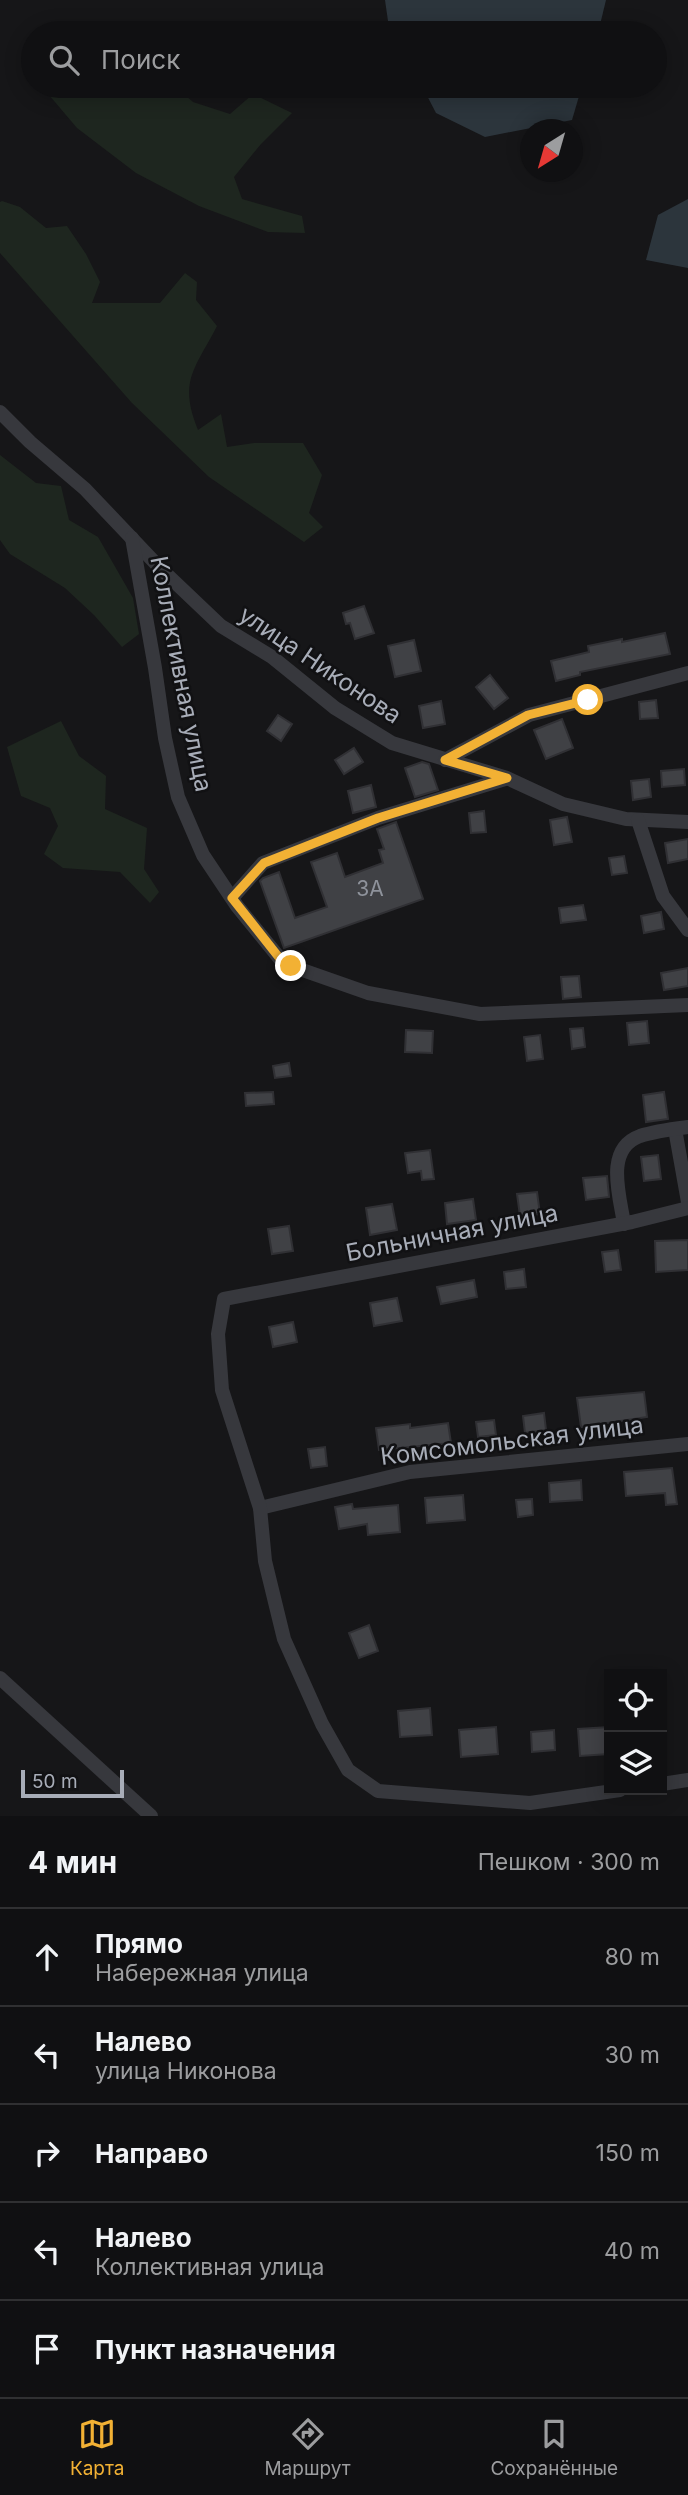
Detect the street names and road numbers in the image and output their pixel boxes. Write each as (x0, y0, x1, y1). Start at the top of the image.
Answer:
street label: Коллективная улица (144, 554, 219, 794)
street label: улица Никонова (234, 600, 407, 730)
street label: Больничная улица (343, 1198, 560, 1267)
street label: Комсомольская улица (379, 1410, 645, 1471)

